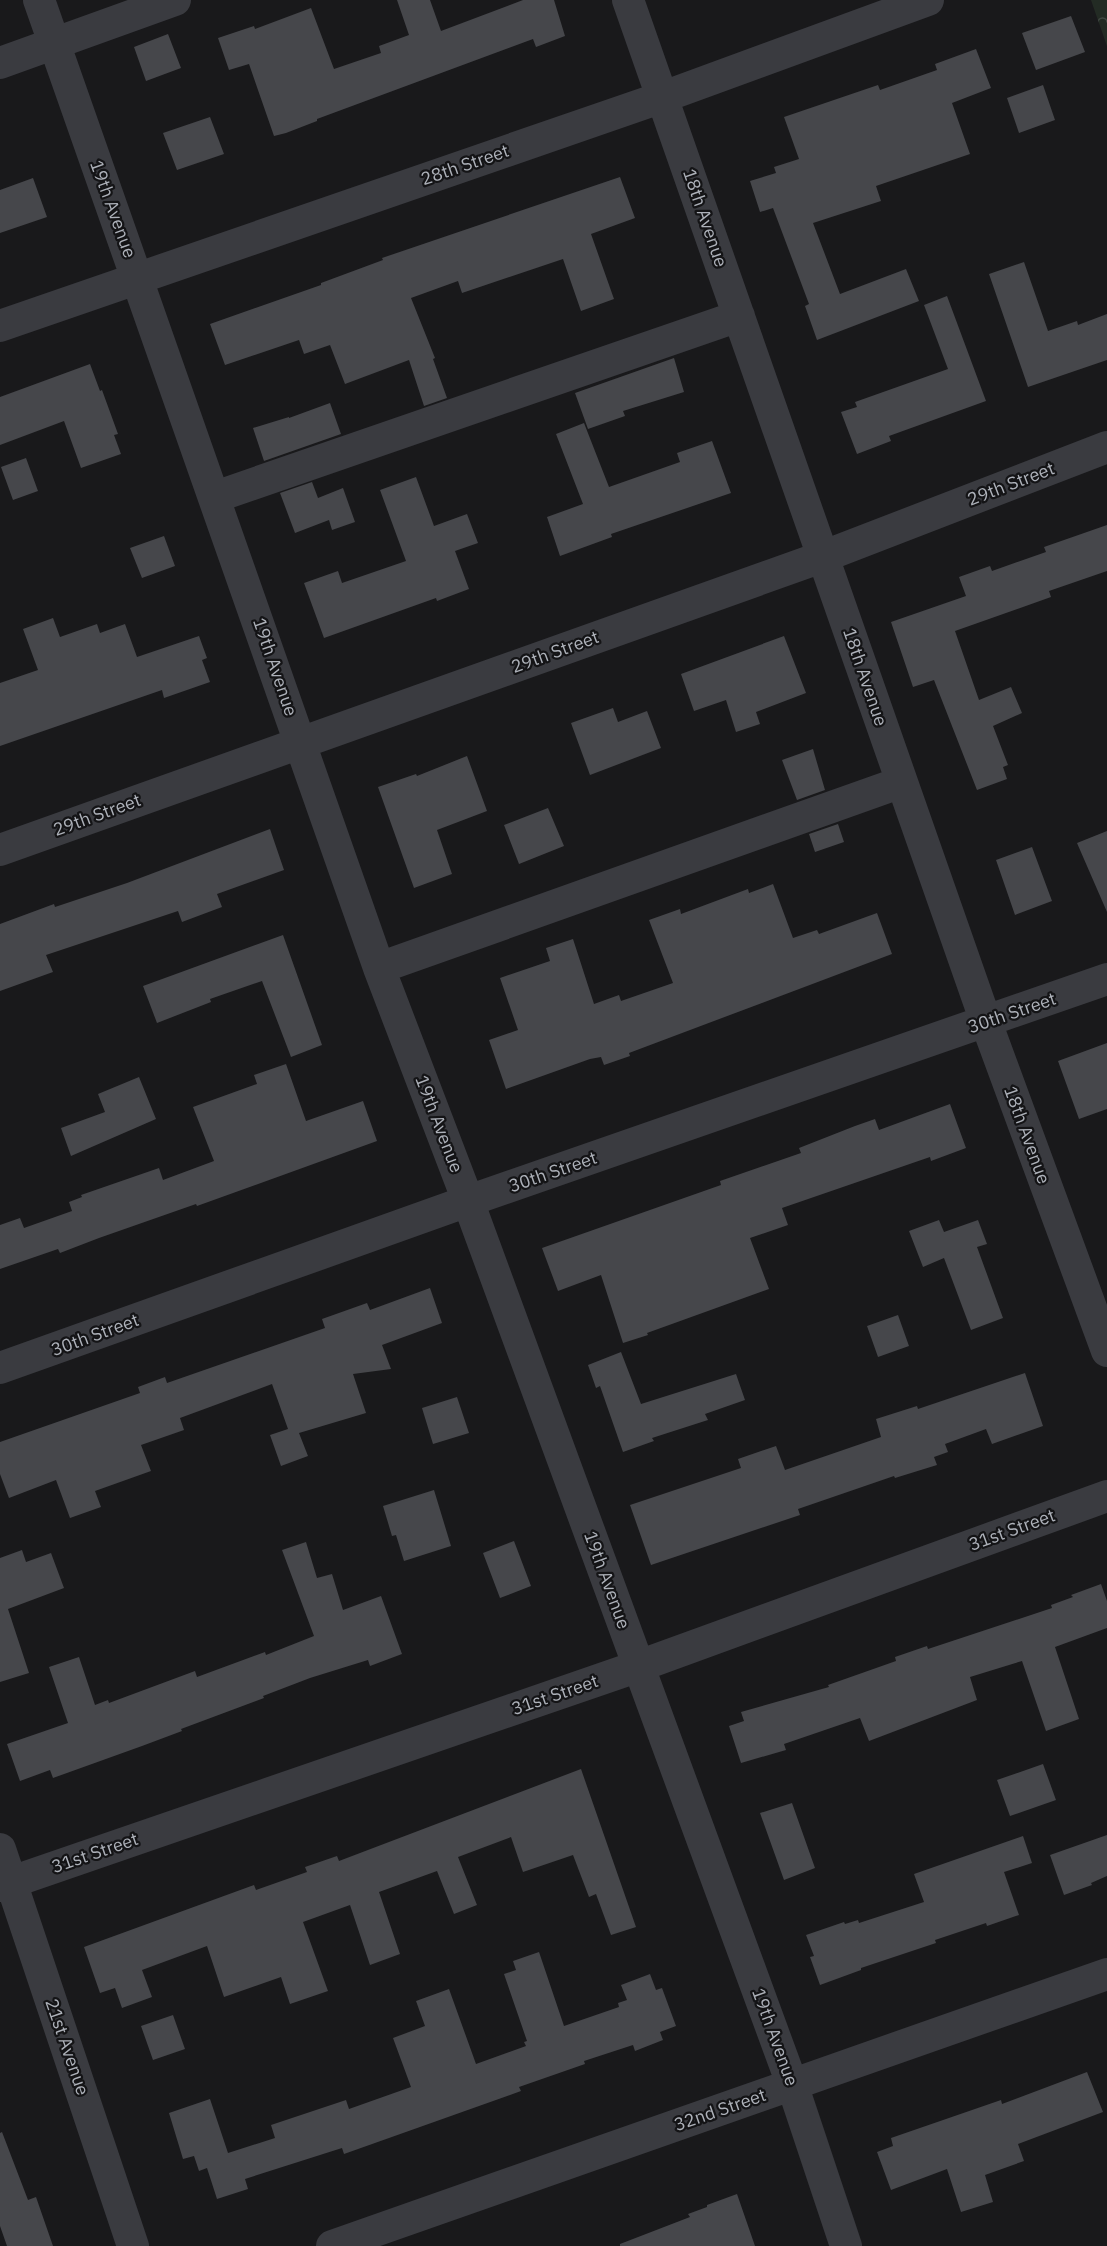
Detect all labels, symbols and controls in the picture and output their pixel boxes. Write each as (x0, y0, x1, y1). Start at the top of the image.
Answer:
street label: 28th Street (418, 139, 512, 190)
street label: 19th Avenue (85, 157, 142, 261)
street label: 18th Avenue (678, 166, 733, 270)
street label: 29th Street (964, 456, 1058, 511)
street label: 19th Avenue (248, 615, 303, 719)
street label: 29th Street (508, 625, 602, 678)
street label: 18th Avenue (838, 625, 893, 729)
street label: 29th Street (50, 788, 144, 841)
street label: 30th Street (965, 987, 1059, 1038)
street label: 19th Avenue (410, 1072, 469, 1176)
street label: 18th Avenue (999, 1083, 1056, 1187)
street label: 30th Street (506, 1146, 600, 1197)
street label: 30th Street (48, 1308, 142, 1361)
street label: 31st Street (966, 1503, 1058, 1556)
street label: 19th Avenue (579, 1528, 636, 1632)
street label: 31st Street (508, 1669, 601, 1720)
street label: 31st Street (48, 1827, 141, 1878)
street label: 19th Avenue (747, 1985, 804, 2089)
street label: 21st Avenue (40, 1995, 95, 2098)
street label: 32nd Street (671, 2083, 769, 2136)

